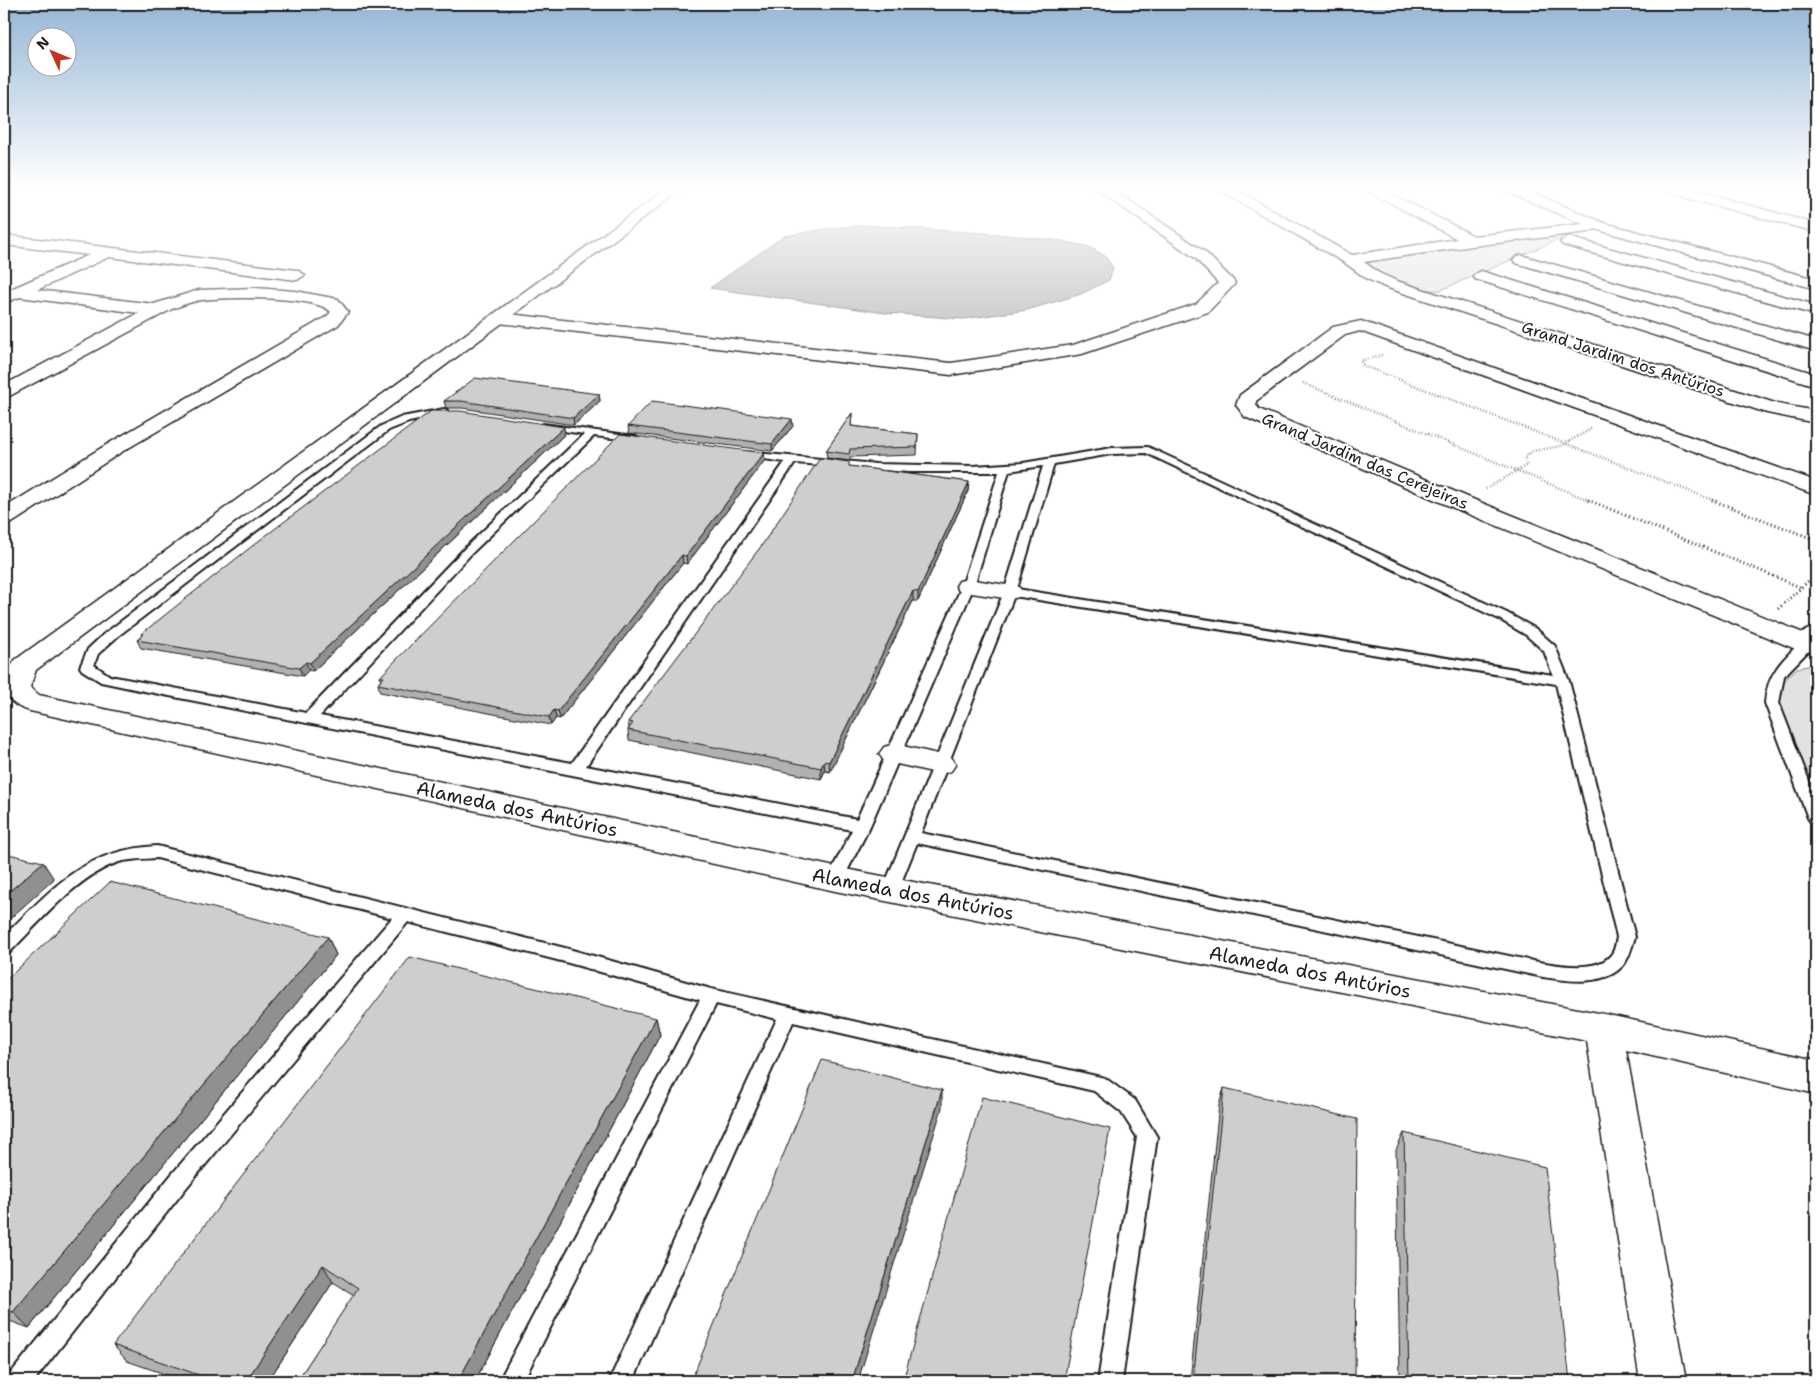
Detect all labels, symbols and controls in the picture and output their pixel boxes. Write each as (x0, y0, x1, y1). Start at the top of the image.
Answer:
north arrow (28, 28, 78, 78)
text: N (32, 33, 53, 53)
street label: Grand Jardim dos Antúrios (1519, 316, 1727, 402)
street label: Grand Jardim das Cerejeiras (1259, 408, 1472, 514)
street label: Alameda dos Antúrios (414, 775, 620, 843)
street label: Alameda dos Antúrios (810, 862, 1016, 926)
street label: Alameda dos Antúrios (1207, 940, 1413, 1004)

